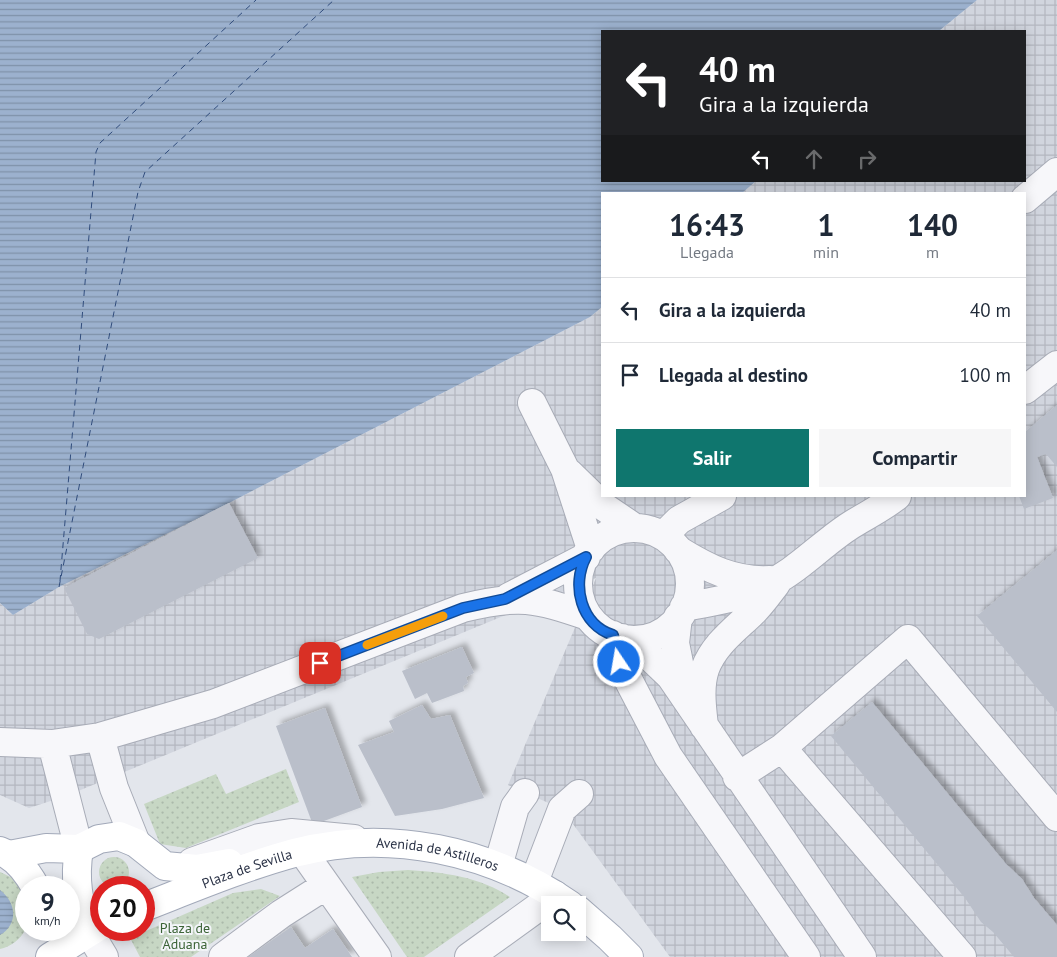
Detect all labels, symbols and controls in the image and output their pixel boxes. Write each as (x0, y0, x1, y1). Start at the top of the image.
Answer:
text: 40 m (699, 46, 776, 92)
icon: left (616, 50, 681, 115)
text: Gira a la izquierda (699, 90, 869, 118)
icon: left (747, 145, 775, 173)
icon: ahead (800, 145, 828, 173)
icon: right (853, 145, 881, 173)
text: 16:43 (669, 205, 745, 244)
text: 1 (818, 205, 835, 244)
text: 140 (907, 205, 958, 244)
text: Llegada (680, 242, 734, 262)
text: min (813, 242, 839, 262)
text: m (926, 242, 939, 262)
icon: left (616, 296, 644, 324)
text: Gira a la izquierda (659, 298, 806, 322)
text: 40 m (970, 298, 1011, 322)
icon: arrive (616, 361, 644, 389)
text: Llegada al destino (659, 363, 808, 387)
text: 100 m (959, 363, 1011, 387)
button: Salir (616, 429, 809, 487)
button: Compartir (819, 429, 1011, 487)
position arrow (592, 635, 644, 687)
pin (299, 642, 341, 684)
icon: arrive (306, 649, 334, 677)
street label: Avenida de Astilleros (376, 834, 502, 875)
street label: Plaza de Sevilla (199, 845, 294, 893)
speed limit sign: 20 (90, 876, 155, 941)
text: 9 (40, 886, 55, 918)
map controls (541, 896, 586, 941)
button: search (541, 896, 586, 941)
text: km/h (34, 913, 61, 928)
park label: Plaza de Aduana (160, 919, 210, 953)

